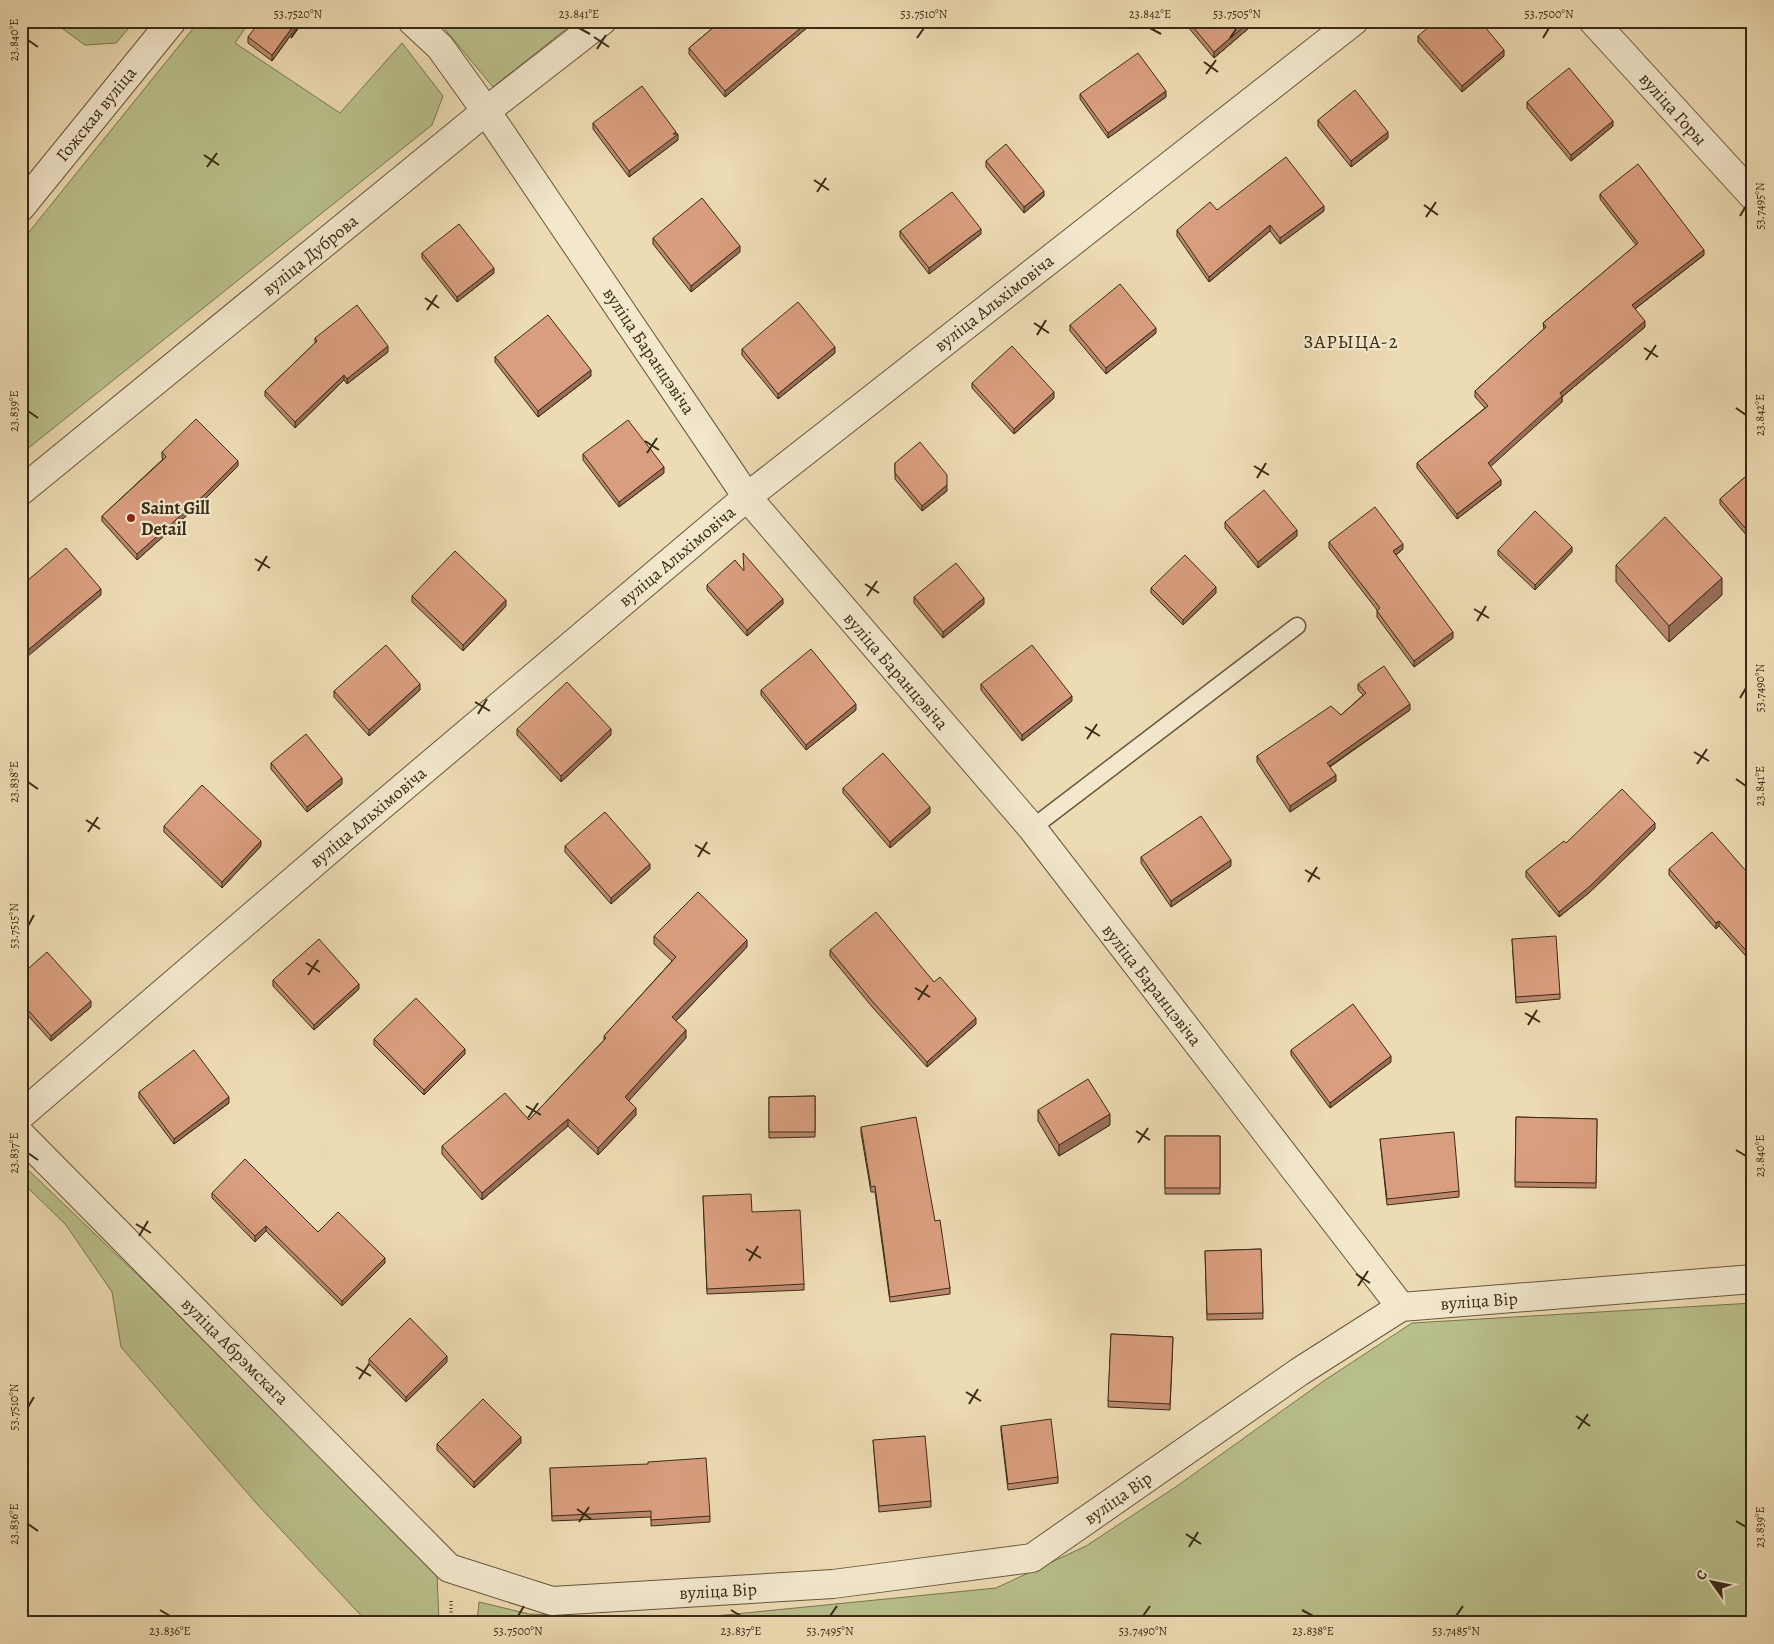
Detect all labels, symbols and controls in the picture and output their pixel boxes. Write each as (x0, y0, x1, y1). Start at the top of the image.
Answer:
text: 53.7520°N (274, 6, 323, 22)
text: 23.841°E (559, 6, 599, 22)
text: 53.7510°N (901, 6, 948, 22)
text: 23.842°E (1129, 6, 1171, 22)
text: 53.7505°N (1213, 6, 1261, 22)
text: 53.7500°N (1524, 6, 1574, 22)
text: 23.840°E (6, 19, 22, 61)
street label: Гожская вуліца (50, 61, 142, 167)
street label: вуліца Горы (1634, 67, 1712, 151)
text: 53.7495°N (1752, 182, 1768, 230)
street label: вуліца Дуброва (257, 208, 364, 301)
street label: вуліца Альхімовіча (929, 248, 1059, 357)
street label: вуліца Баранцэвіча (597, 283, 701, 420)
district label: ЗАРЫЦА-2 (1303, 329, 1399, 355)
text: 23.839°E (6, 390, 22, 432)
text: 23.842°E (1752, 394, 1768, 436)
place label: Saint Gill Detail (141, 496, 210, 541)
street label: вуліца Альхімовіча (614, 500, 741, 612)
marker: Saint Gill Detail (125, 512, 137, 524)
street label: вуліца Баранцэвіча (838, 607, 954, 735)
text: 53.7490°N (1752, 663, 1768, 712)
text: 23.838°E (6, 761, 22, 803)
street label: вуліца Альхімовіча (305, 761, 432, 873)
text: 23.841°E (1752, 766, 1768, 806)
text: 53.7515°N (6, 903, 22, 949)
street label: вуліца Баранцэвіча (1097, 919, 1208, 1052)
text: 23.837°E (6, 1133, 22, 1173)
text: 23.840°E (1752, 1135, 1768, 1177)
street label: вуліца Вір (1439, 1286, 1519, 1316)
street label: вуліца Абрэмскага (176, 1292, 295, 1411)
text: 53.7510°N (6, 1383, 22, 1430)
street label: вуліца Вір (1079, 1466, 1157, 1530)
text: 23.836°E (6, 1503, 22, 1545)
text: 23.839°E (1752, 1506, 1768, 1548)
north arrow (1686, 1556, 1736, 1606)
text: С (1691, 1566, 1712, 1584)
street label: вуліца Вір (679, 1577, 757, 1605)
text: 23.836°E (149, 1623, 191, 1639)
text: 53.7500°N (493, 1623, 543, 1639)
text: 23.837°E (721, 1623, 761, 1639)
text: 53.7495°N (806, 1623, 854, 1639)
text: 53.7490°N (1119, 1623, 1168, 1639)
text: 23.838°E (1292, 1623, 1334, 1639)
text: 53.7485°N (1432, 1623, 1480, 1639)

